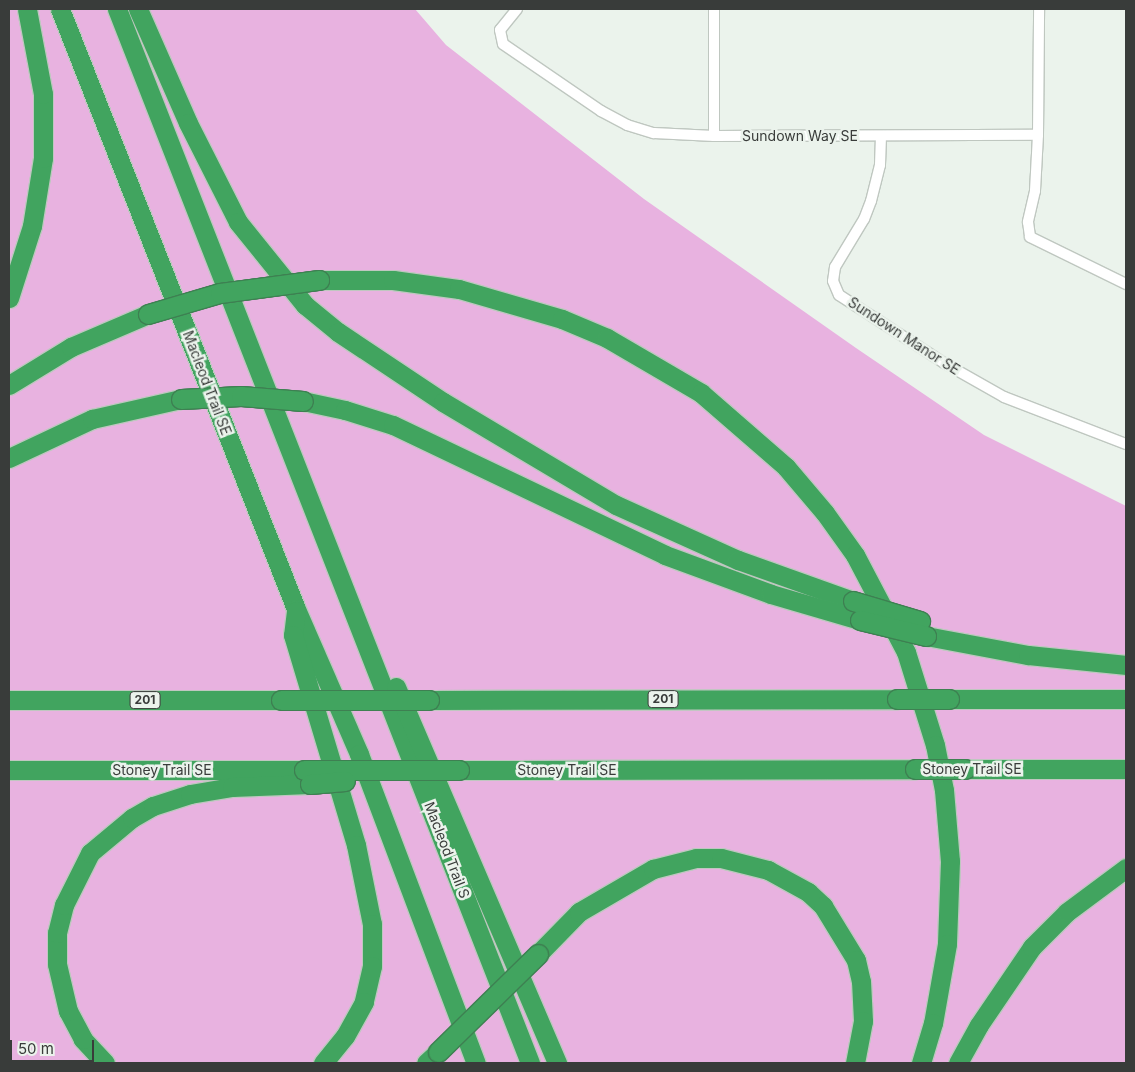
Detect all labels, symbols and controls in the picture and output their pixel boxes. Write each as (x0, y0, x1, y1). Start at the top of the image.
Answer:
street label: Sundown Way SE (742, 128, 858, 144)
street label: Sundown Manor SE (845, 294, 963, 378)
street label: Macleod Trail SE (179, 328, 235, 438)
road number: 201 (129, 690, 161, 710)
road number: 201 (647, 690, 679, 709)
street label: Stoney Trail SE (922, 761, 1022, 777)
street label: Stoney Trail SE (112, 762, 212, 778)
street label: Stoney Trail SE (517, 762, 617, 778)
street label: Macleod Trail S (421, 799, 473, 901)
scale bar (12, 1030, 96, 1062)
text: 50 m (18, 1039, 54, 1058)

